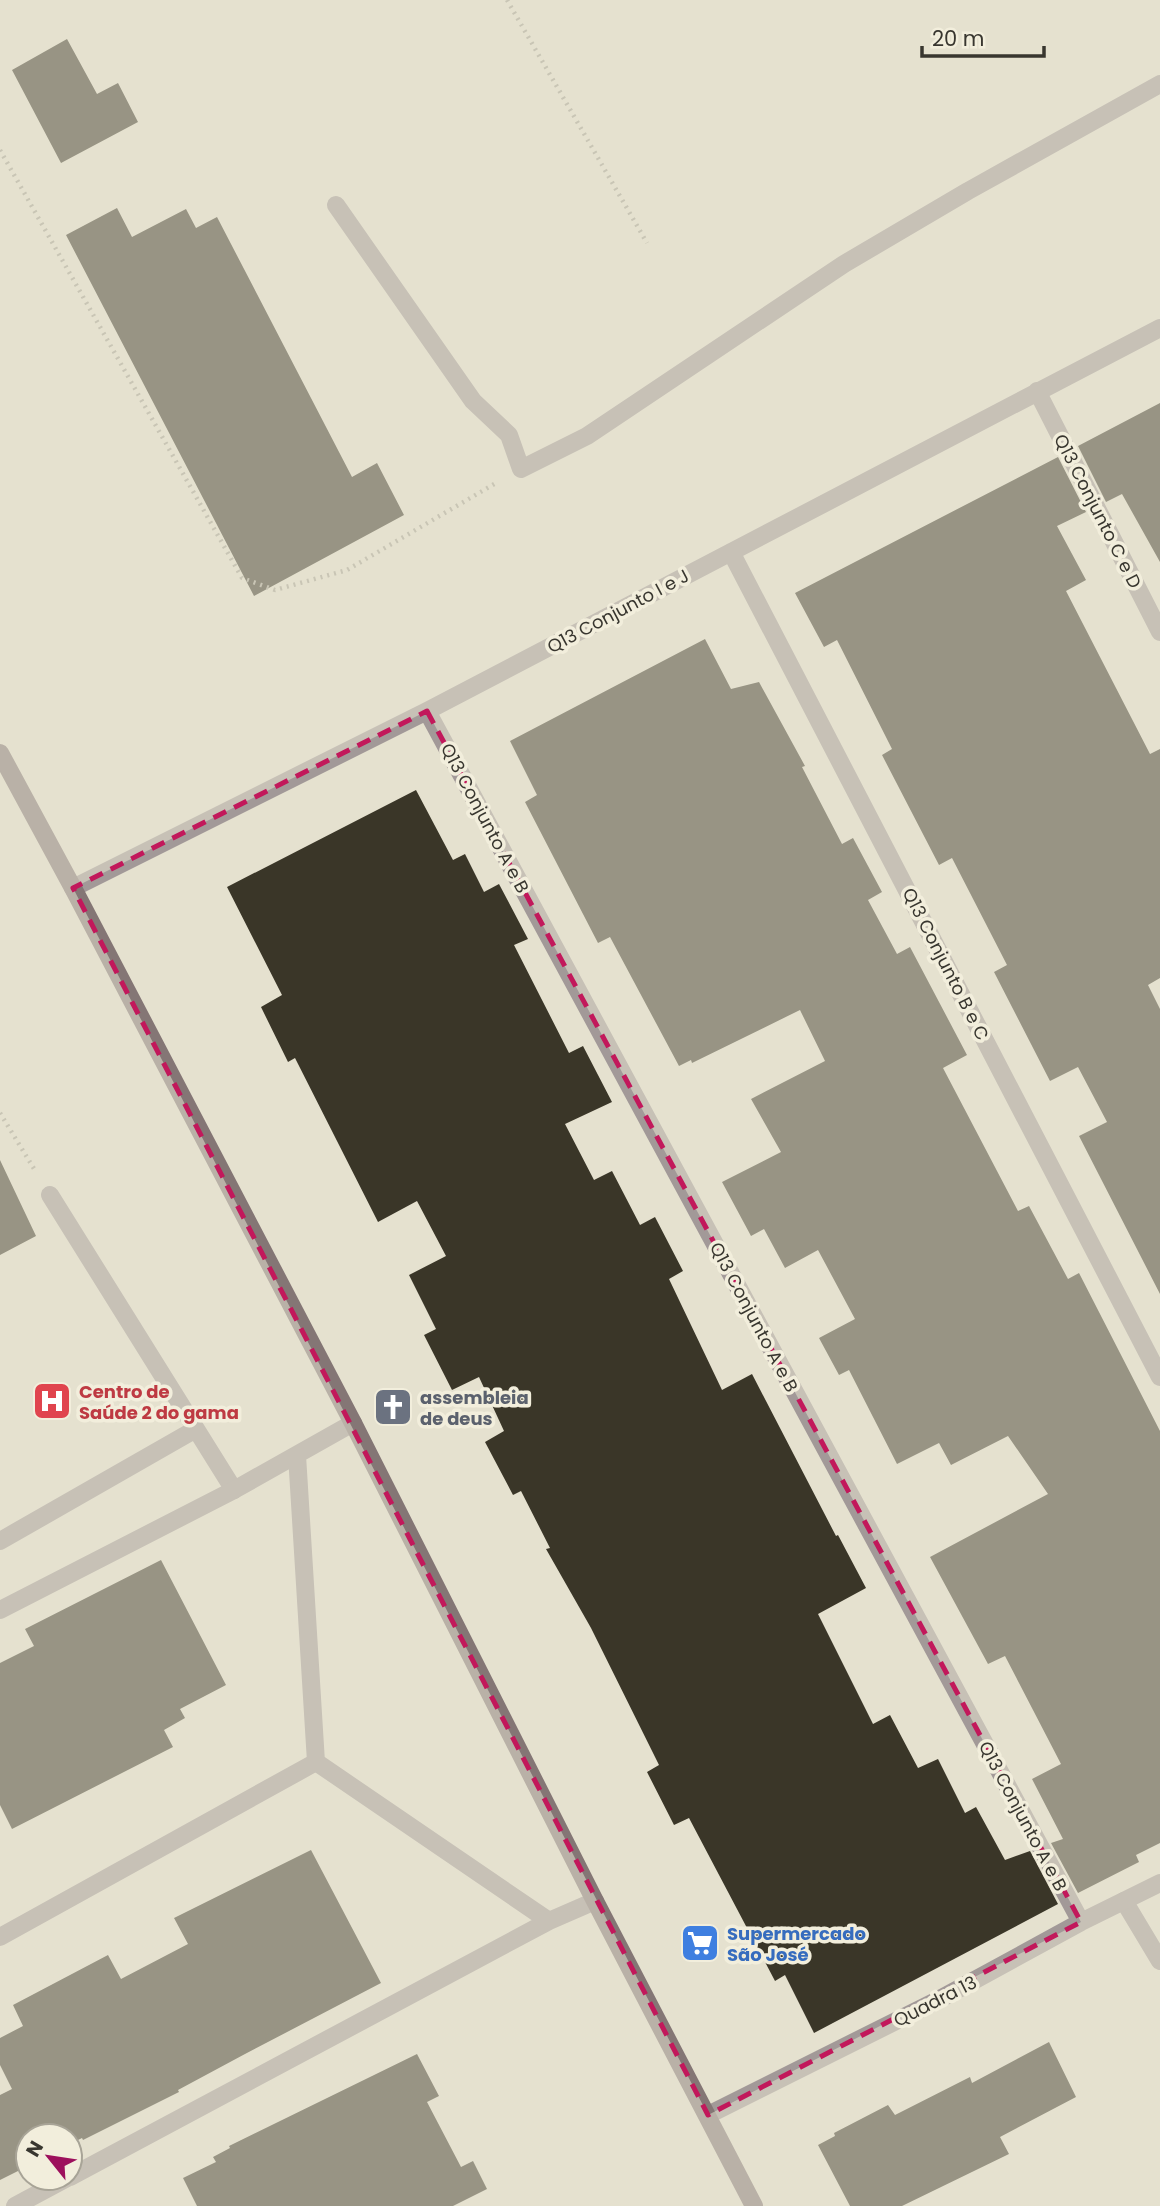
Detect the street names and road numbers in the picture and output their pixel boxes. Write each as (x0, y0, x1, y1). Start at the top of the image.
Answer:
street label: Q13 Conjunto C e D (1048, 430, 1148, 592)
street label: Q13 Conjunto I e J (543, 563, 693, 659)
street label: Q13 Conjunto A e B (435, 739, 535, 897)
street label: Q13 Conjunto B e C (897, 883, 995, 1045)
street label: Q13 Conjunto A e B (704, 1238, 804, 1396)
street label: Q13 Conjunto A e B (973, 1737, 1073, 1895)
street label: Quadra 13 (889, 1969, 981, 2033)

